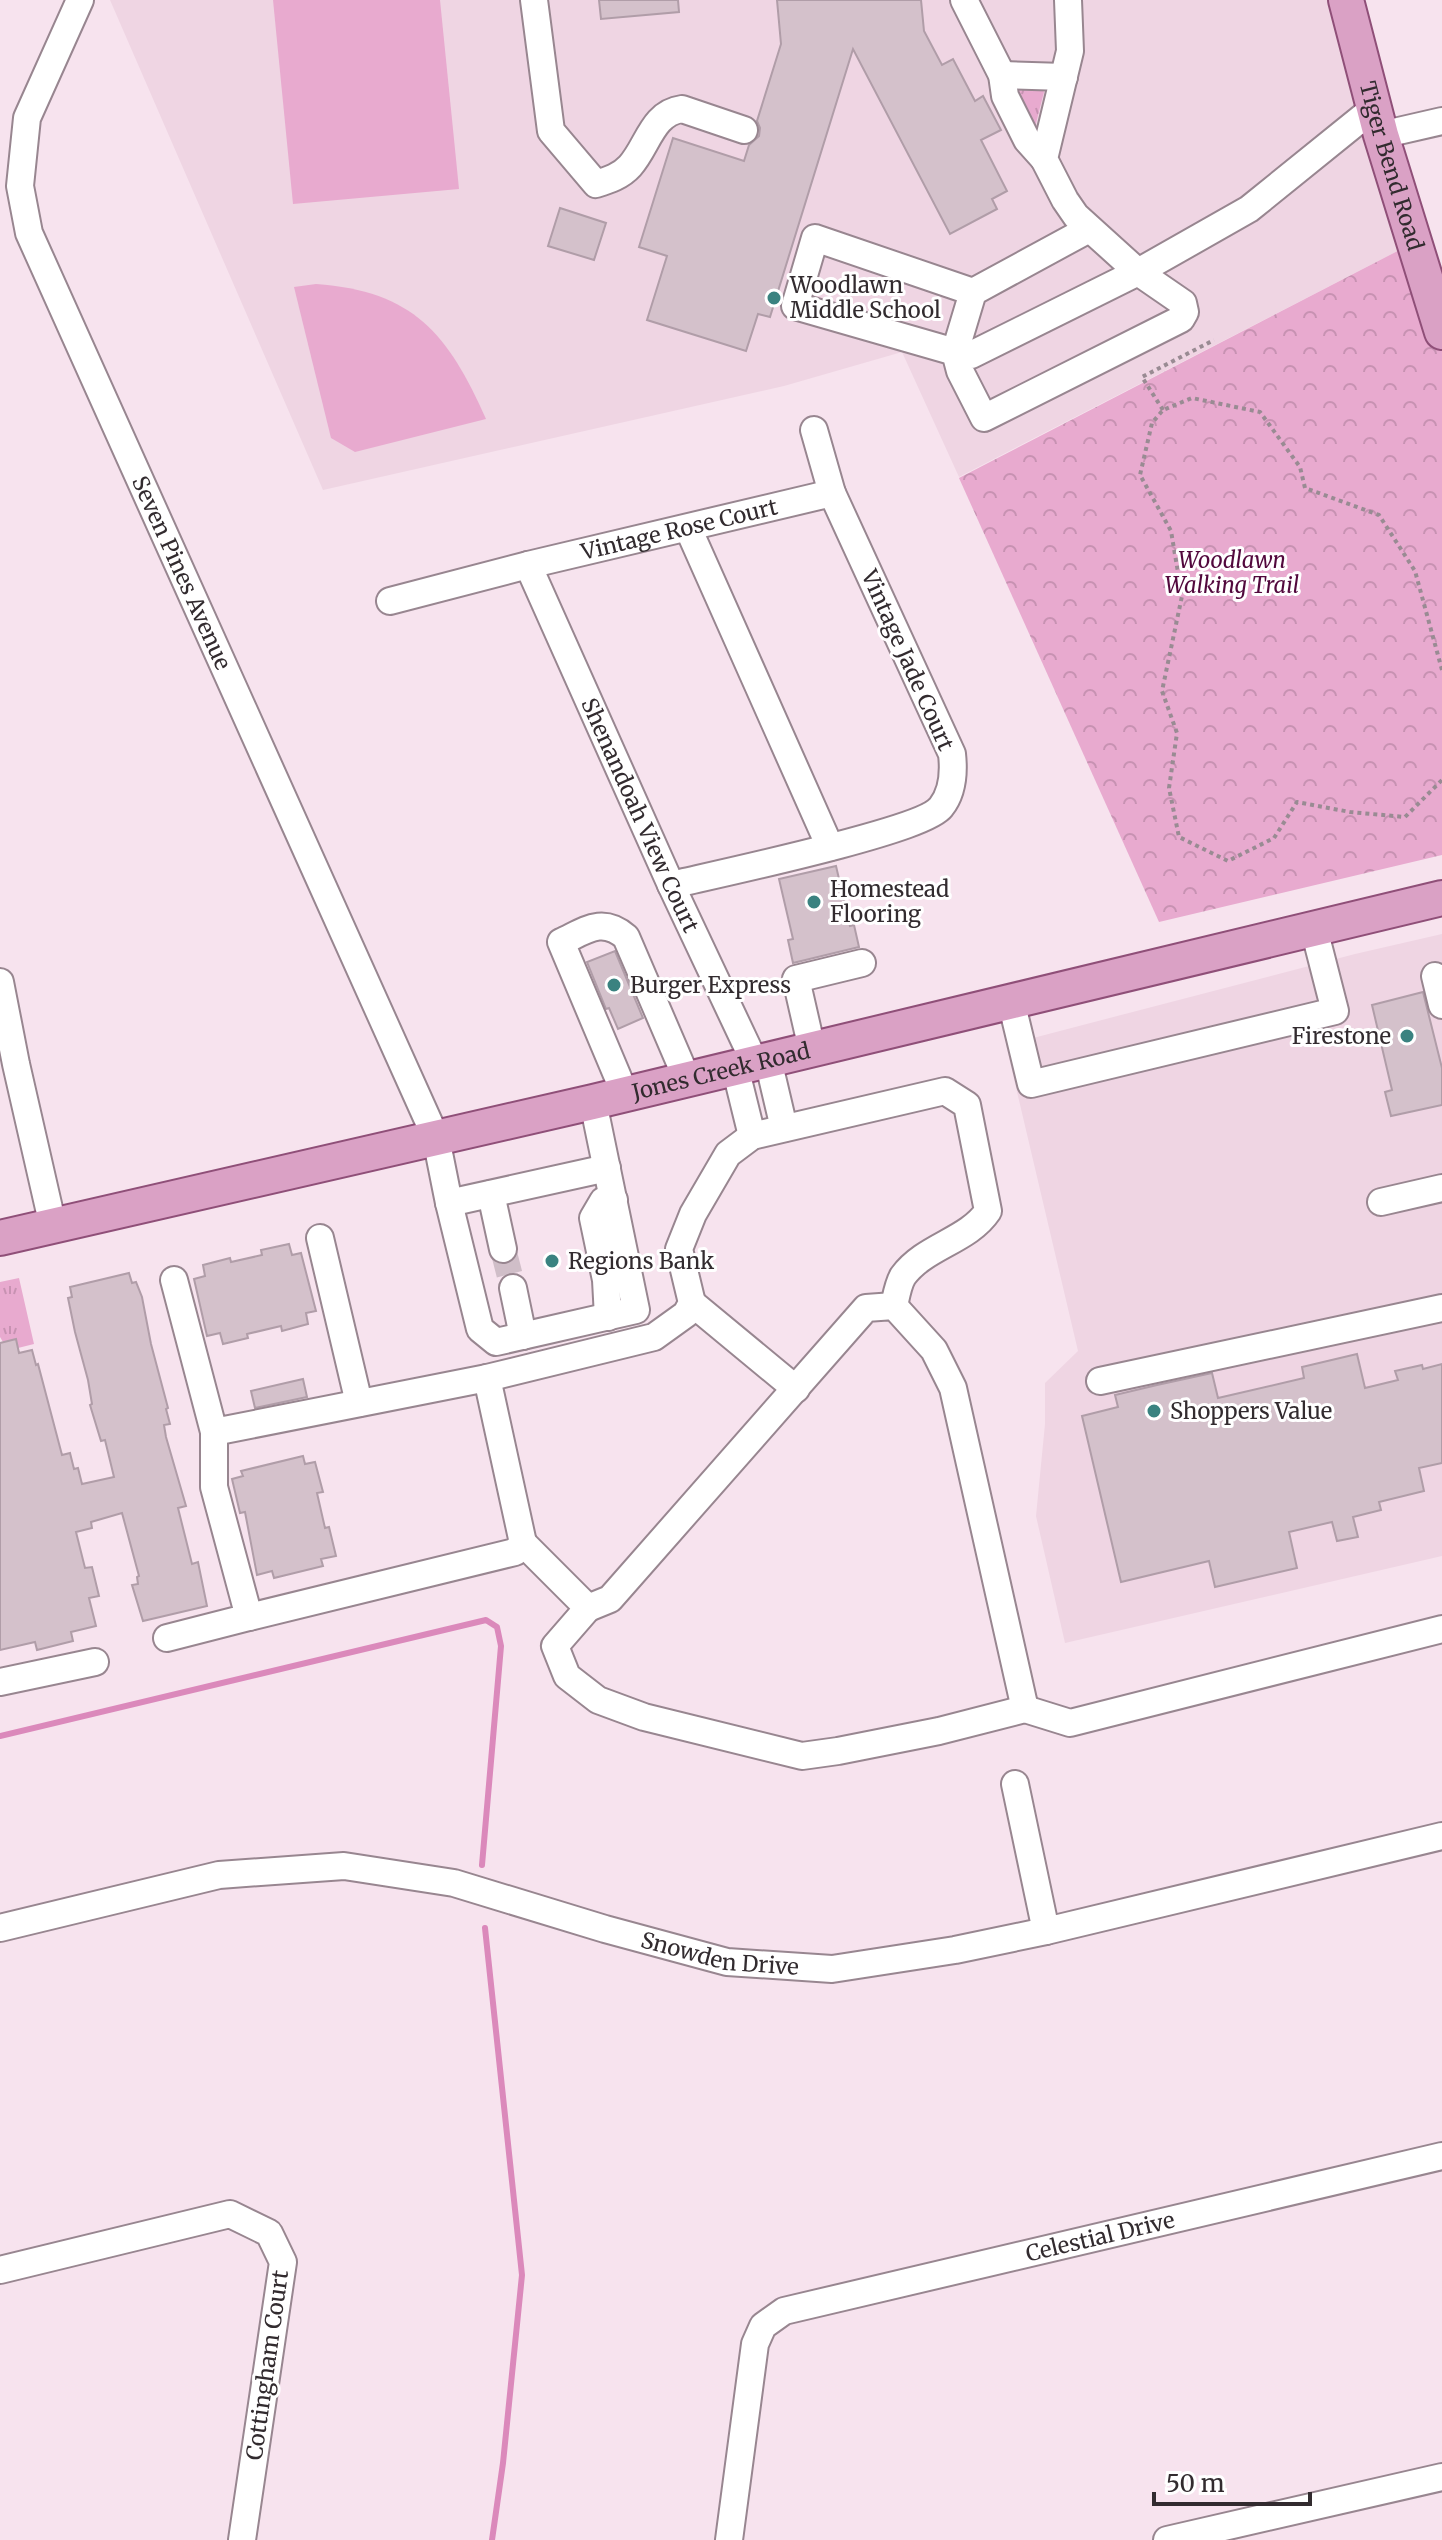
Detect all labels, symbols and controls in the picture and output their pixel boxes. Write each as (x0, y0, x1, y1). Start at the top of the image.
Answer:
street label: Tiger Bend Road (1354, 78, 1430, 254)
place label: Woodlawn Middle School (789, 271, 941, 324)
marker: Woodlawn Middle School (765, 289, 783, 307)
street label: Seven Pines Avenue (126, 471, 237, 674)
street label: Vintage Rose Court (577, 492, 781, 566)
park label: Woodlawn Walking Trail (1165, 546, 1299, 599)
street label: Vintage Jade Court (855, 564, 961, 755)
street label: Shenandoah View Court (575, 693, 705, 937)
place label: Homestead Flooring (830, 875, 949, 928)
marker: Homestead Flooring (805, 893, 823, 911)
place label: Burger Express (630, 971, 791, 999)
marker: Burger Express (605, 976, 623, 994)
place label: Firestone (1292, 1022, 1391, 1050)
marker: Firestone (1398, 1027, 1416, 1045)
street label: Jones Creek Road (628, 1036, 813, 1106)
place label: Regions Bank (568, 1247, 714, 1275)
marker: Regions Bank (543, 1252, 561, 1270)
place label: Shoppers Value (1170, 1397, 1332, 1425)
marker: Shoppers Value (1145, 1402, 1163, 1420)
street label: Snowden Drive (638, 1925, 800, 1981)
street label: Celestial Drive (1023, 2205, 1177, 2268)
street label: Cottingham Court (240, 2268, 294, 2462)
scale bar (1154, 2456, 1310, 2506)
text: 50 m (1166, 2468, 1225, 2499)

